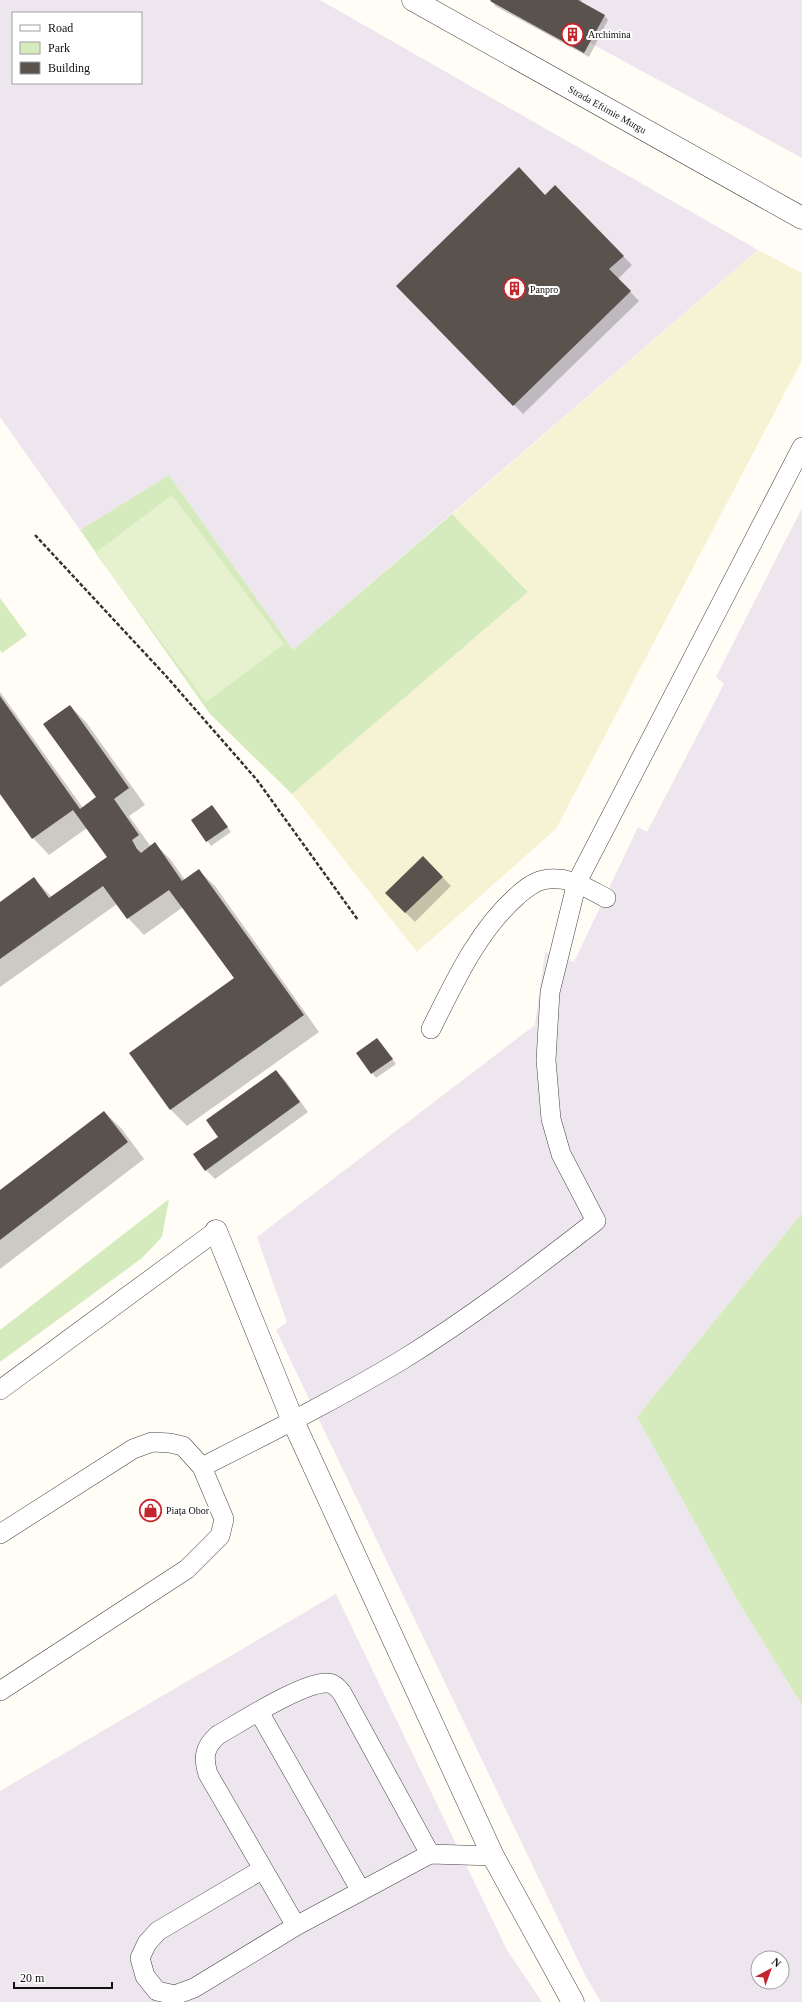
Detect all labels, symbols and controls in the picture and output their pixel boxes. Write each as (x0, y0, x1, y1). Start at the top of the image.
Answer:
legend (12, 12, 142, 84)
text: Road (48, 21, 73, 35)
building icon: Archimina (559, 21, 585, 47)
place label: Archimina (588, 29, 631, 40)
text: Park (48, 41, 70, 55)
text: Building (48, 61, 90, 75)
street label: Strada Eftimie Murgu (567, 83, 648, 135)
building icon: Panpro (501, 276, 527, 302)
place label: Panpro (530, 284, 558, 295)
shop icon: Piața Obor (137, 1497, 163, 1523)
place label: Piața Obor (166, 1505, 210, 1516)
north arrow (750, 1950, 790, 1990)
text: N (770, 1955, 784, 1970)
scale bar (14, 1964, 112, 1990)
text: 20 m (20, 1971, 45, 1985)

